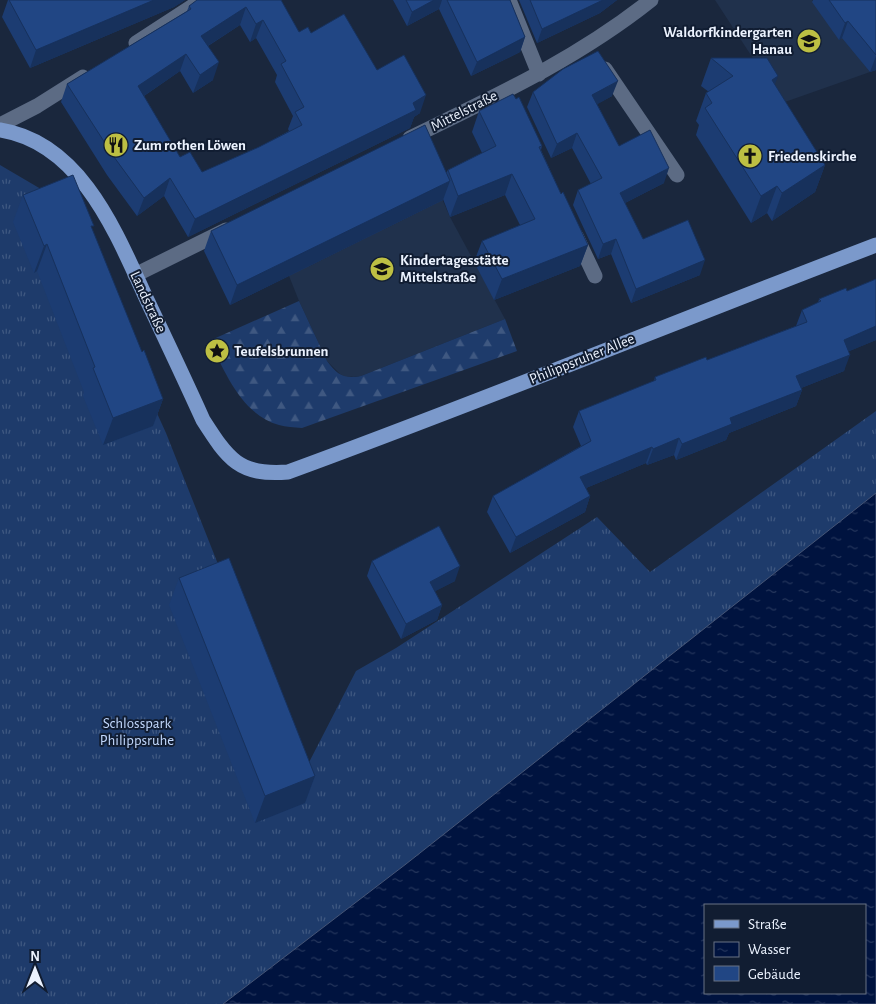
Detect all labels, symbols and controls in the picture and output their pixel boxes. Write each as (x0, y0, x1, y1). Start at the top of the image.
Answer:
place label: Waldorfkindergarten Hanau (663, 25, 792, 57)
school or university icon: Waldorfkindergarten Hanau (796, 28, 822, 54)
street label: Mittelstraße (428, 88, 500, 134)
restaurant icon: Zum rothen Löwen (103, 132, 129, 158)
place label: Zum rothen Löwen (134, 138, 246, 153)
church icon: Friedenskirche (737, 143, 763, 169)
place label: Friedenskirche (768, 149, 857, 164)
place label: Kindertagesstätte Mittelstraße (400, 253, 509, 285)
school or university icon: Kindertagesstätte Mittelstraße (369, 256, 395, 282)
street label: Landstraße (127, 269, 169, 335)
street label: Philippsruher Allee (527, 331, 637, 387)
place icon: Teufelsbrunnen (204, 338, 230, 364)
place label: Teufelsbrunnen (234, 344, 329, 359)
park label: Schlosspark Philippsruhe (100, 716, 174, 748)
legend (704, 904, 866, 994)
text: Straße (748, 917, 787, 932)
text: Wasser (748, 942, 791, 957)
north arrow (10, 944, 60, 994)
text: N (30, 950, 40, 964)
text: Gebäude (748, 967, 801, 982)

